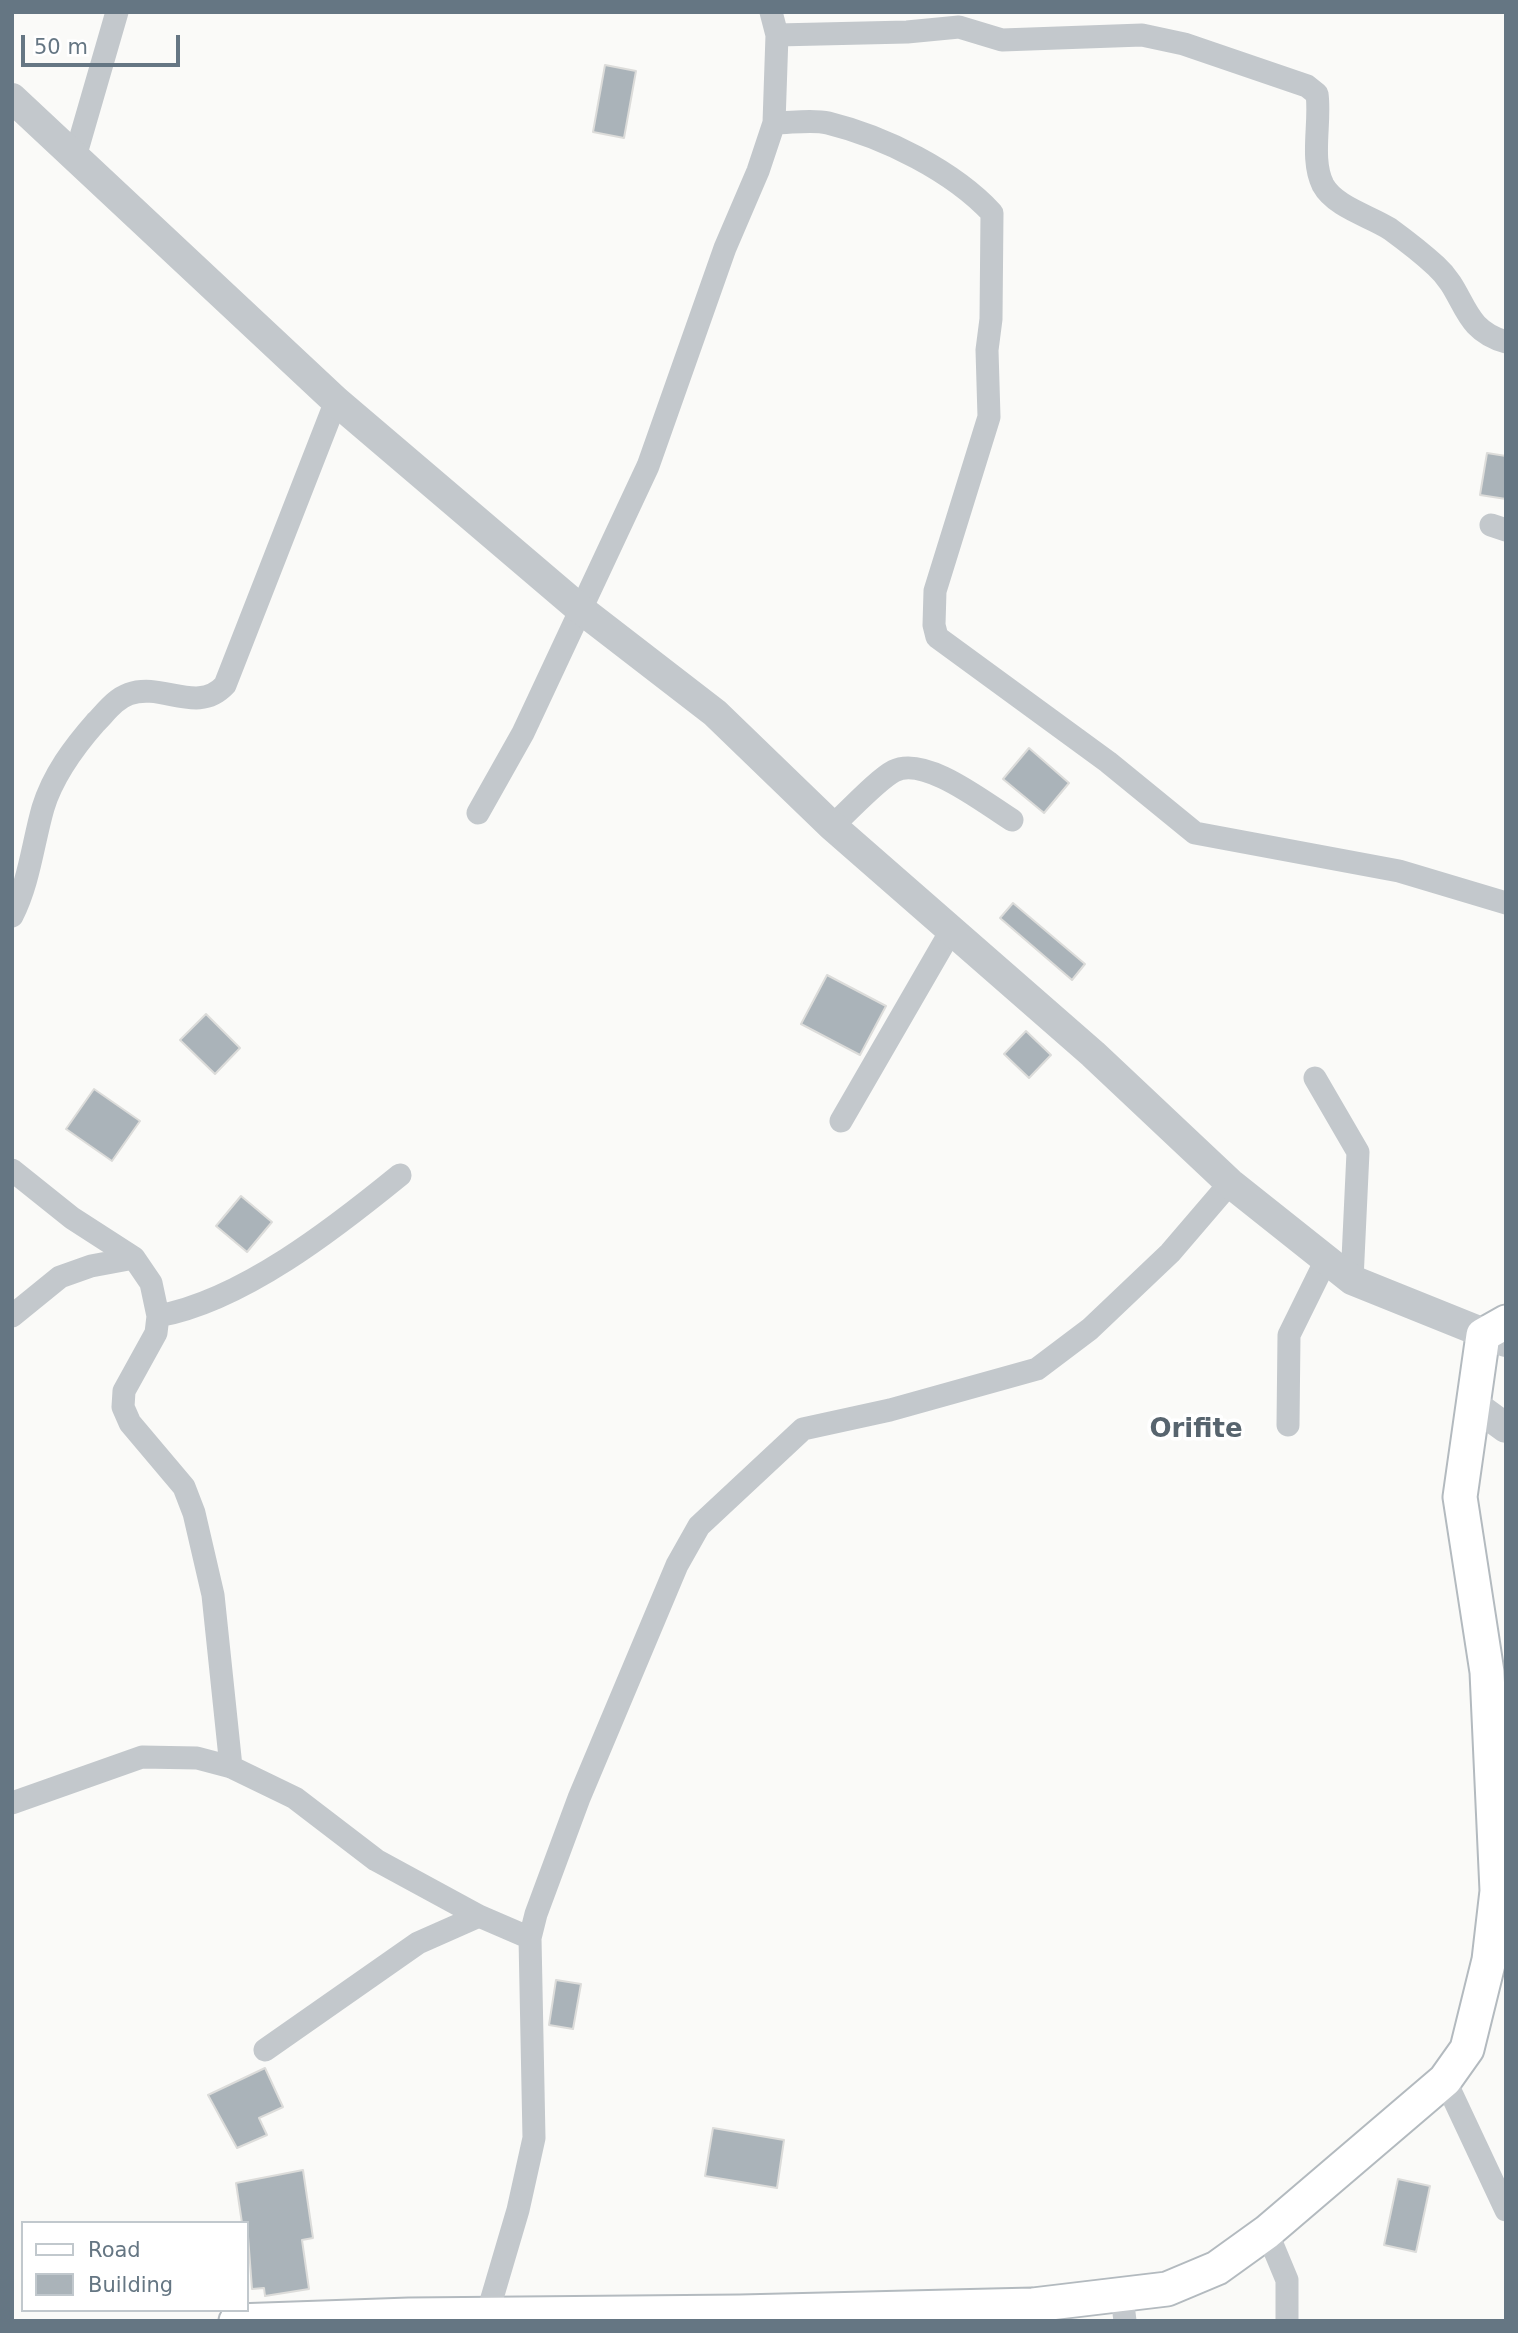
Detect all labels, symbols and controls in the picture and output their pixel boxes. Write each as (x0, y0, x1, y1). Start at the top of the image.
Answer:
scale bar (24, 21, 184, 65)
text: 50 m (34, 35, 88, 59)
district label: Orifite (1149, 1414, 1243, 1446)
legend (21, 2221, 248, 2312)
text: Road (88, 2238, 141, 2262)
text: Building (88, 2273, 173, 2297)

